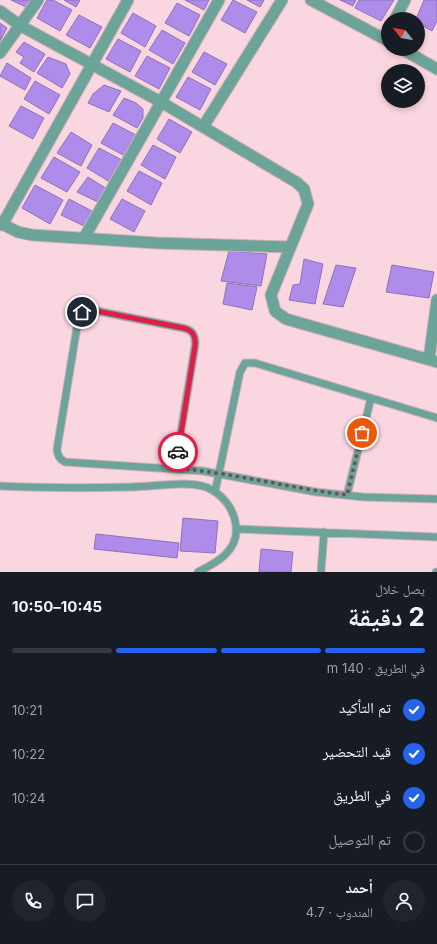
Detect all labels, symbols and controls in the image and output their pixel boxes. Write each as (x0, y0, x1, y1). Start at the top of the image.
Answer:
north arrow (381, 12, 425, 56)
map controls (381, 12, 425, 108)
button: layers (381, 64, 425, 108)
pin (65, 295, 99, 329)
icon: home (71, 301, 93, 323)
pin (345, 416, 379, 450)
icon: bag (351, 422, 373, 444)
courier (158, 432, 198, 472)
icon: car (167, 441, 189, 463)
text: يصل خلال (375, 581, 425, 597)
text: 10:45–10:50 (12, 597, 102, 616)
text: 2 دقيقة (348, 601, 425, 632)
text: في الطريق · 140 m (327, 660, 425, 676)
text: تم التأكيد (339, 698, 391, 717)
icon: check (403, 699, 425, 721)
text: 10:21 (12, 702, 42, 718)
text: قيد التحضير (323, 742, 391, 761)
icon: check (403, 743, 425, 765)
text: 10:22 (12, 746, 45, 762)
text: في الطريق (333, 786, 391, 805)
icon: check (403, 787, 425, 809)
text: 10:24 (12, 790, 45, 806)
text: تم التوصيل (328, 830, 391, 849)
text: أحمد (346, 878, 373, 897)
button: phone (12, 880, 54, 922)
button: chat (64, 880, 106, 922)
button: person (383, 880, 425, 922)
text: المندوب · 4.7 (306, 904, 373, 920)

